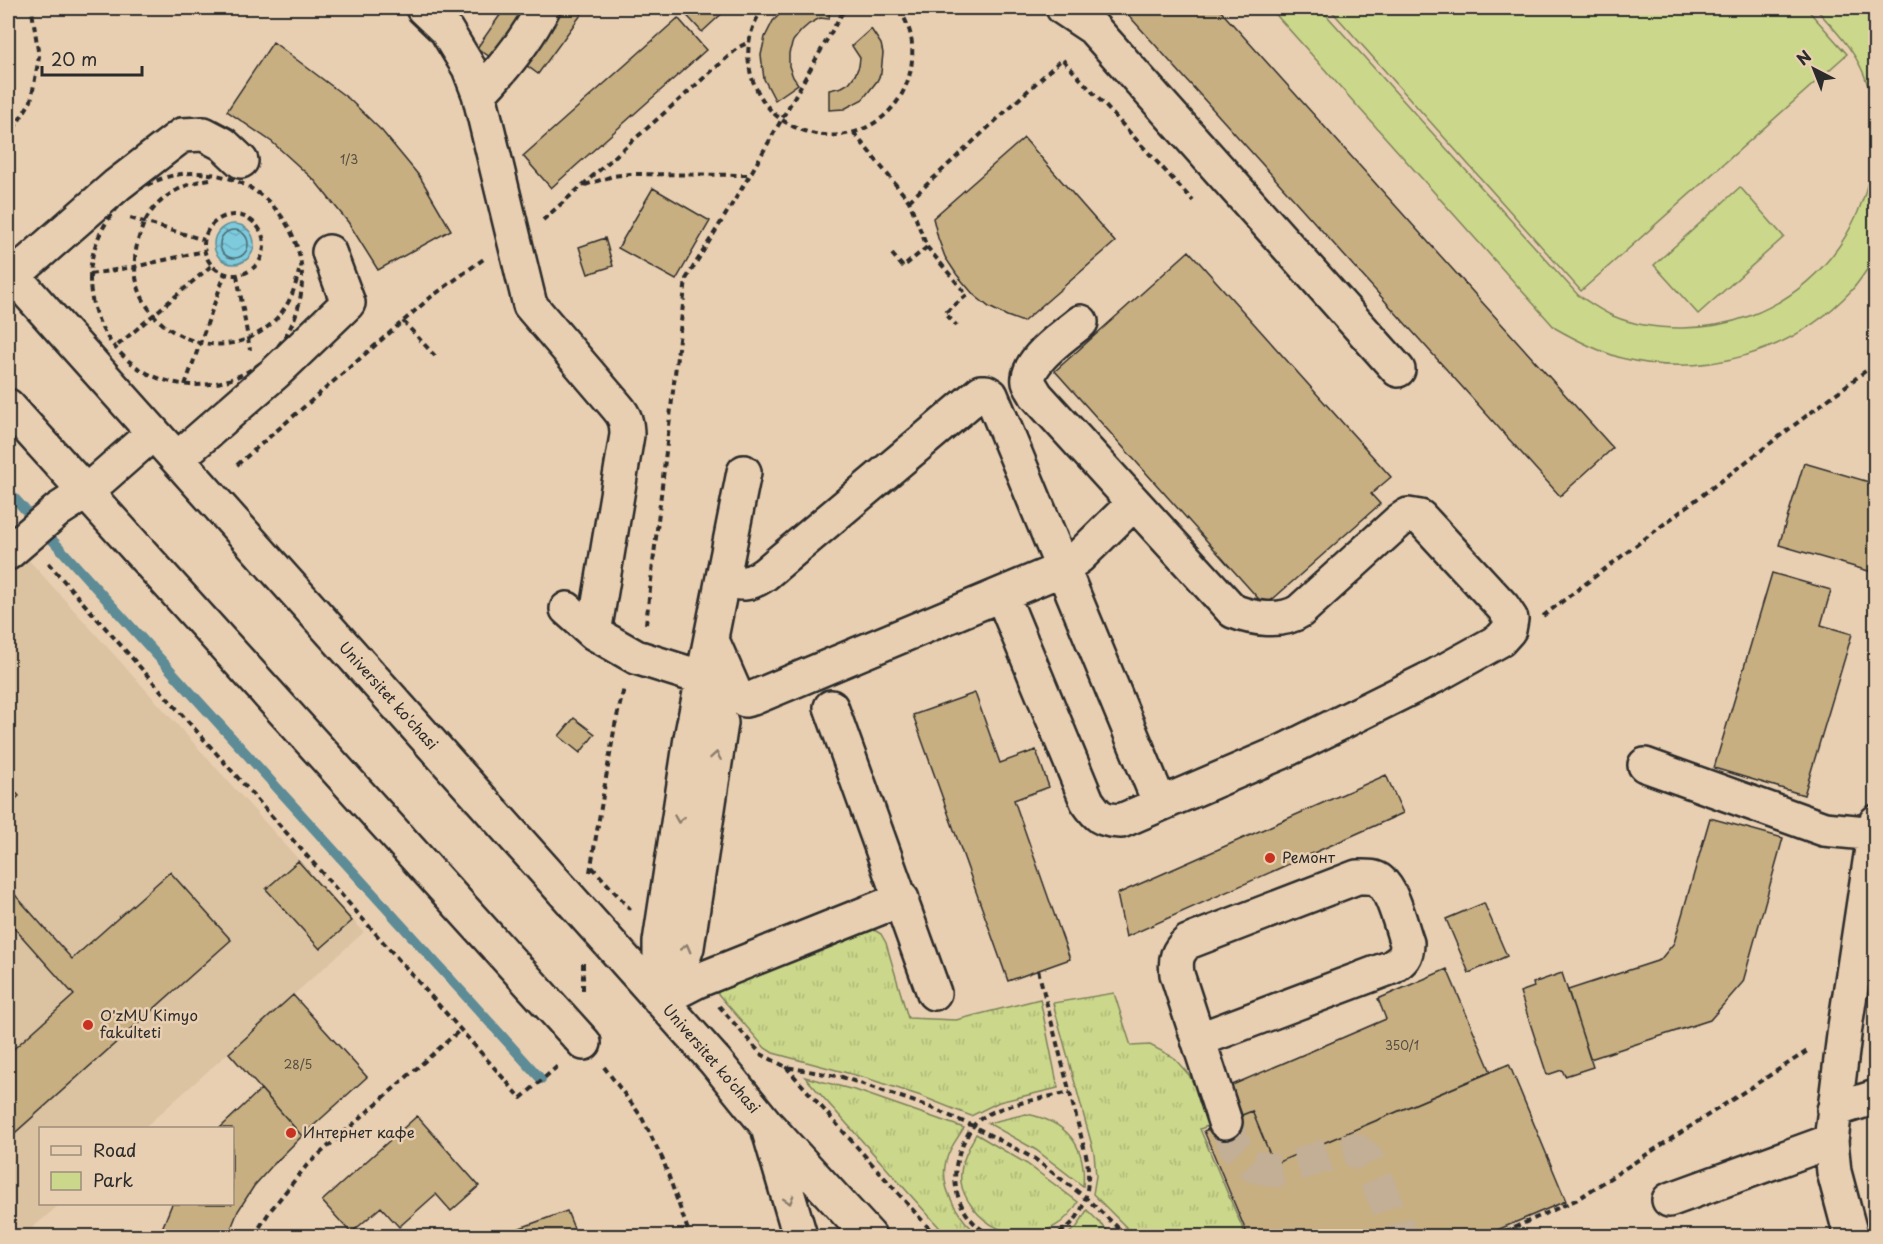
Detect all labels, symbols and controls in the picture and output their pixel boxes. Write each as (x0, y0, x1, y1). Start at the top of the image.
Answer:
scale bar (42, 39, 142, 77)
north arrow (1784, 39, 1844, 99)
text: N (1791, 44, 1816, 70)
text: 20 m (51, 45, 97, 72)
house number: 1/3 (340, 150, 358, 168)
street label: Universitet ko'chasi (334, 636, 444, 754)
one-way arrow (709, 751, 721, 760)
one-way arrow (673, 814, 685, 824)
place label: Ремонт (1282, 845, 1336, 868)
marker: Ремонт (1263, 851, 1277, 865)
one-way arrow (678, 943, 691, 953)
street label: Universitet ko'chasi (658, 998, 766, 1118)
place label: O'zMU Kimyo fakulteti (100, 1003, 198, 1043)
marker: O'zMU Kimyo fakulteti (81, 1018, 95, 1032)
house number: 350/1 (1385, 1036, 1419, 1054)
house number: 28/5 (284, 1055, 312, 1073)
place label: Интернет кафе (303, 1120, 415, 1143)
marker: Интернет кафе (284, 1126, 298, 1140)
legend (39, 1127, 234, 1205)
text: Road (93, 1136, 137, 1163)
text: Park (93, 1166, 133, 1193)
one-way arrow (782, 1194, 794, 1205)

